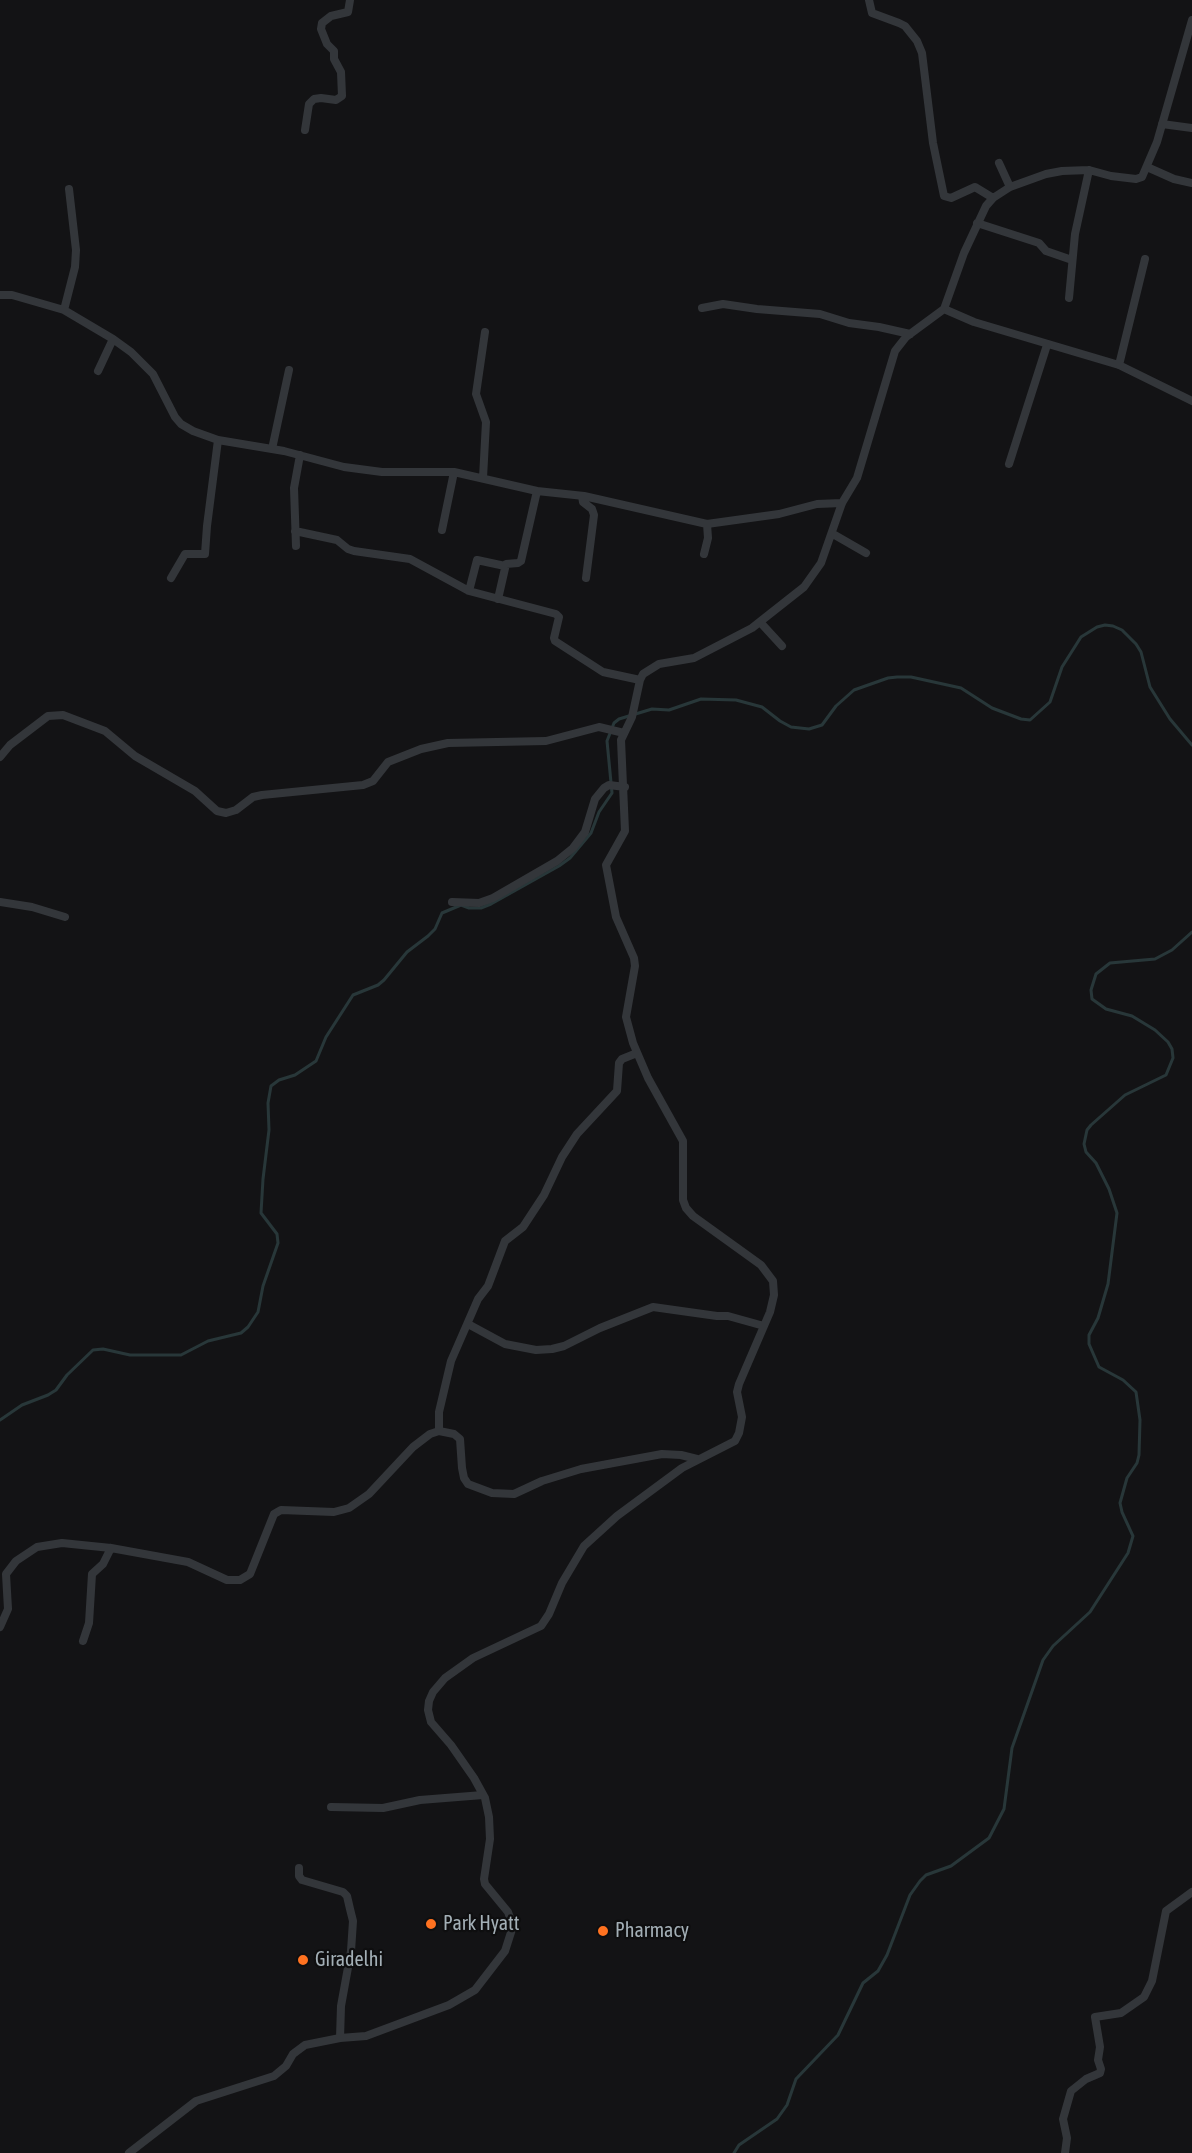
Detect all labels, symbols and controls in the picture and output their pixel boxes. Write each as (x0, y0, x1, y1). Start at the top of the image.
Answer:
place label: Park Hyatt (443, 1912, 520, 1936)
marker: Park Hyatt (424, 1917, 438, 1931)
place label: Pharmacy (615, 1919, 689, 1943)
marker: Pharmacy (596, 1924, 610, 1938)
place label: Giradelhi (315, 1948, 383, 1972)
marker: Giradelhi (296, 1953, 310, 1967)

